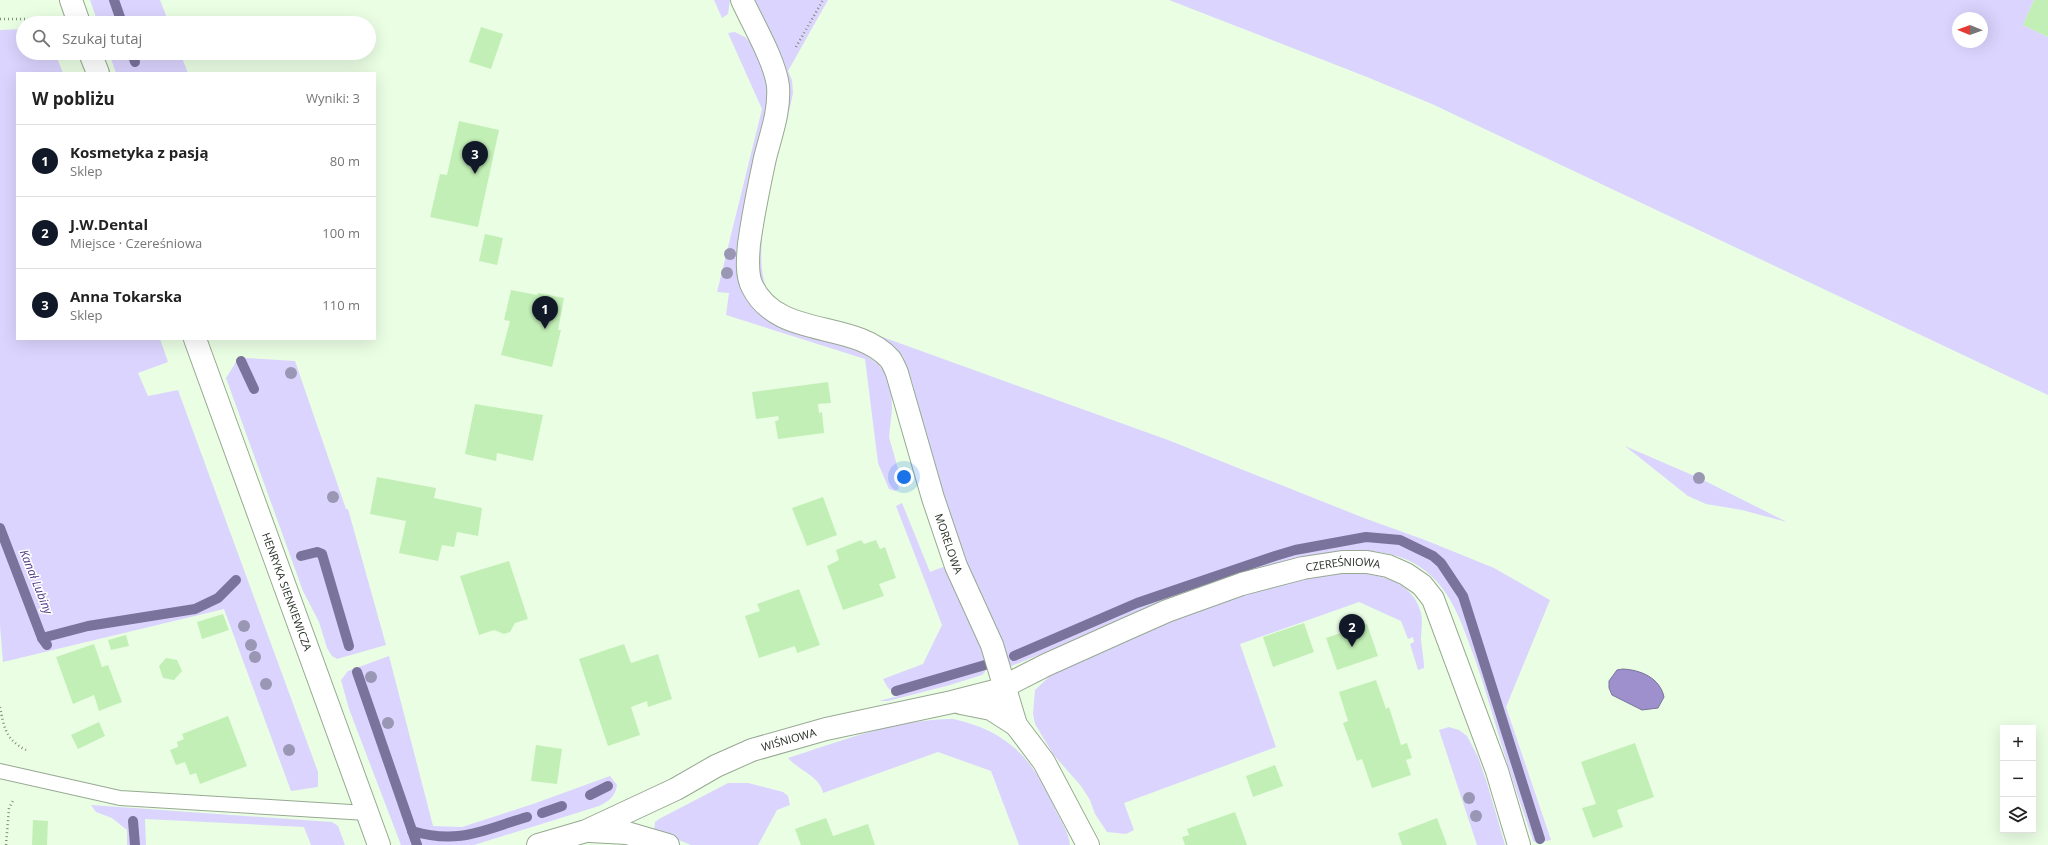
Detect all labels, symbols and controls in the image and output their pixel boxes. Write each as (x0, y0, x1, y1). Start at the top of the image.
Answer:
north arrow (1952, 12, 1988, 48)
search box (16, 16, 376, 60)
icon: search (30, 27, 52, 49)
text: Szukaj tutaj (62, 28, 142, 48)
text: W pobliżu (32, 87, 115, 110)
text: Wyniki: 3 (306, 89, 360, 107)
pin: 3 (462, 141, 488, 174)
text: Kosmetyka z pasją (70, 142, 208, 162)
text: 1 (41, 152, 49, 170)
text: 80 m (330, 152, 360, 170)
text: Sklep (70, 162, 103, 180)
text: J.W.Dental (70, 214, 148, 234)
text: 2 (41, 224, 49, 242)
text: 100 m (322, 224, 360, 242)
text: Miejsce · Czereśniowa (70, 234, 202, 252)
text: Anna Tokarska (70, 286, 182, 306)
text: 3 (41, 296, 49, 314)
text: 110 m (322, 296, 360, 314)
pin: 1 (532, 296, 558, 329)
text: Sklep (70, 306, 103, 324)
your location (894, 467, 914, 487)
street label: MORELOWA (932, 511, 967, 576)
street label: HENRYKA SIENKIEWICZA (259, 530, 316, 653)
water label: Kanał Lubiny (16, 547, 58, 618)
street label: CZEREŚNIOWA (1305, 553, 1382, 575)
pin: 2 (1339, 614, 1365, 647)
street label: WIŚNIOWA (759, 724, 818, 754)
map controls (2000, 725, 2036, 833)
button: + (2000, 725, 2036, 761)
button: − (2000, 761, 2036, 797)
button: layers (2000, 797, 2036, 833)

